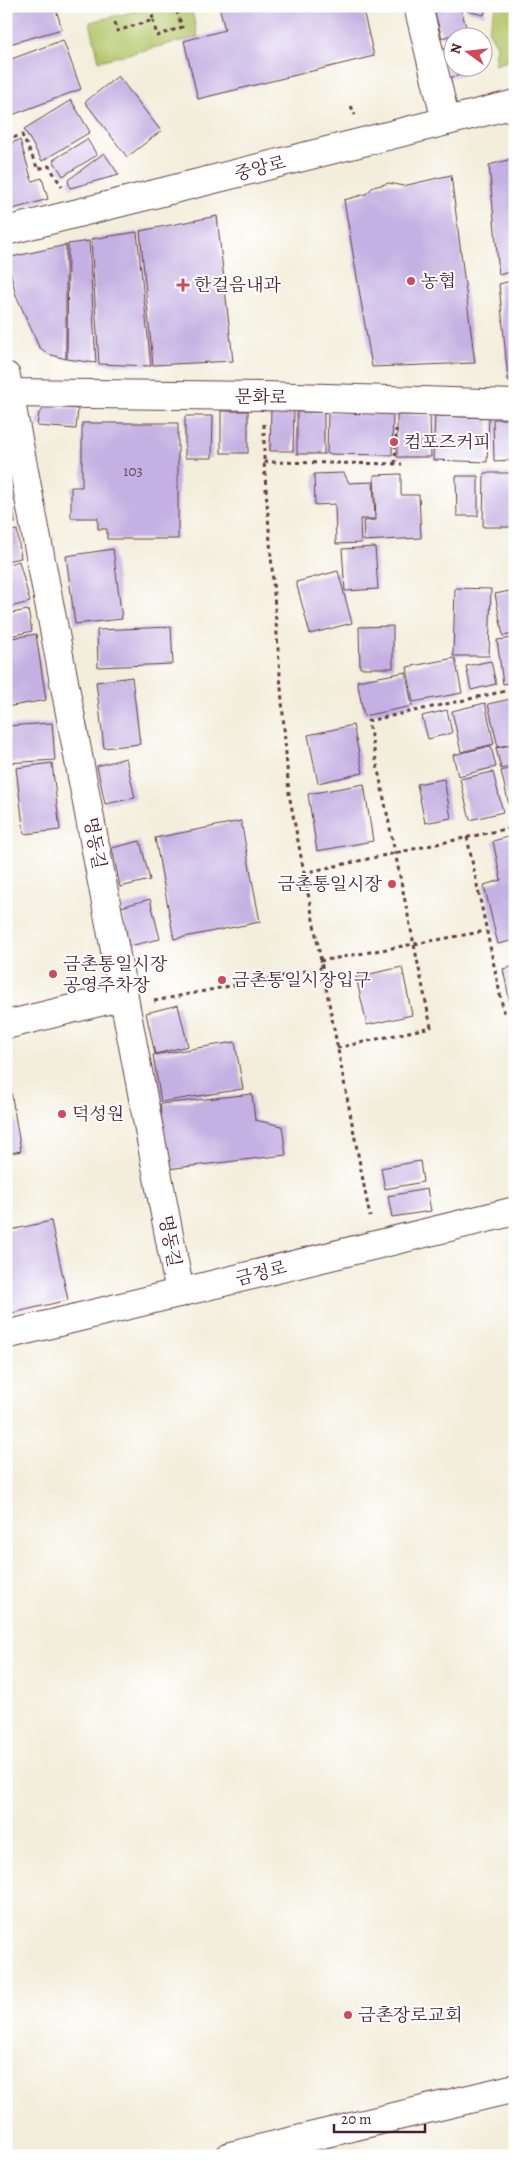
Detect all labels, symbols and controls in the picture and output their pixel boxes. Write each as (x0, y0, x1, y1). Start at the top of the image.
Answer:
north arrow (444, 28, 494, 78)
text: N (445, 41, 466, 56)
street label: 중앙로 (232, 150, 288, 186)
place label: 농협 (421, 269, 456, 293)
place label: 한걸음내과 (194, 273, 282, 297)
marker: 농협 (405, 275, 417, 287)
marker: 한걸음내과 (176, 278, 190, 292)
street label: 문화로 (235, 385, 287, 409)
place label: 컴포즈커피 (404, 430, 491, 454)
marker: 컴포즈커피 (388, 436, 400, 448)
house number: 103 (123, 461, 143, 481)
street label: 명동길 (78, 815, 112, 871)
place label: 금촌통일시장 (278, 872, 383, 896)
marker: 금촌통일시장 (386, 878, 398, 890)
place label: 금촌통일시장 공영주차장 (63, 952, 168, 997)
marker: 금촌통일시장 공영주차장 (47, 968, 59, 980)
place label: 금촌통일시장입구 (232, 968, 371, 992)
marker: 금촌통일시장입구 (216, 974, 228, 986)
place label: 덕성원 (72, 1102, 124, 1126)
marker: 덕성원 (56, 1108, 68, 1120)
street label: 명동길 (153, 1213, 187, 1269)
street label: 금정로 (233, 1255, 289, 1291)
place label: 금촌장로교회 (358, 2003, 462, 2027)
marker: 금촌장로교회 (342, 2009, 354, 2021)
scale bar (334, 2102, 425, 2134)
text: 20 m (341, 2109, 372, 2129)

